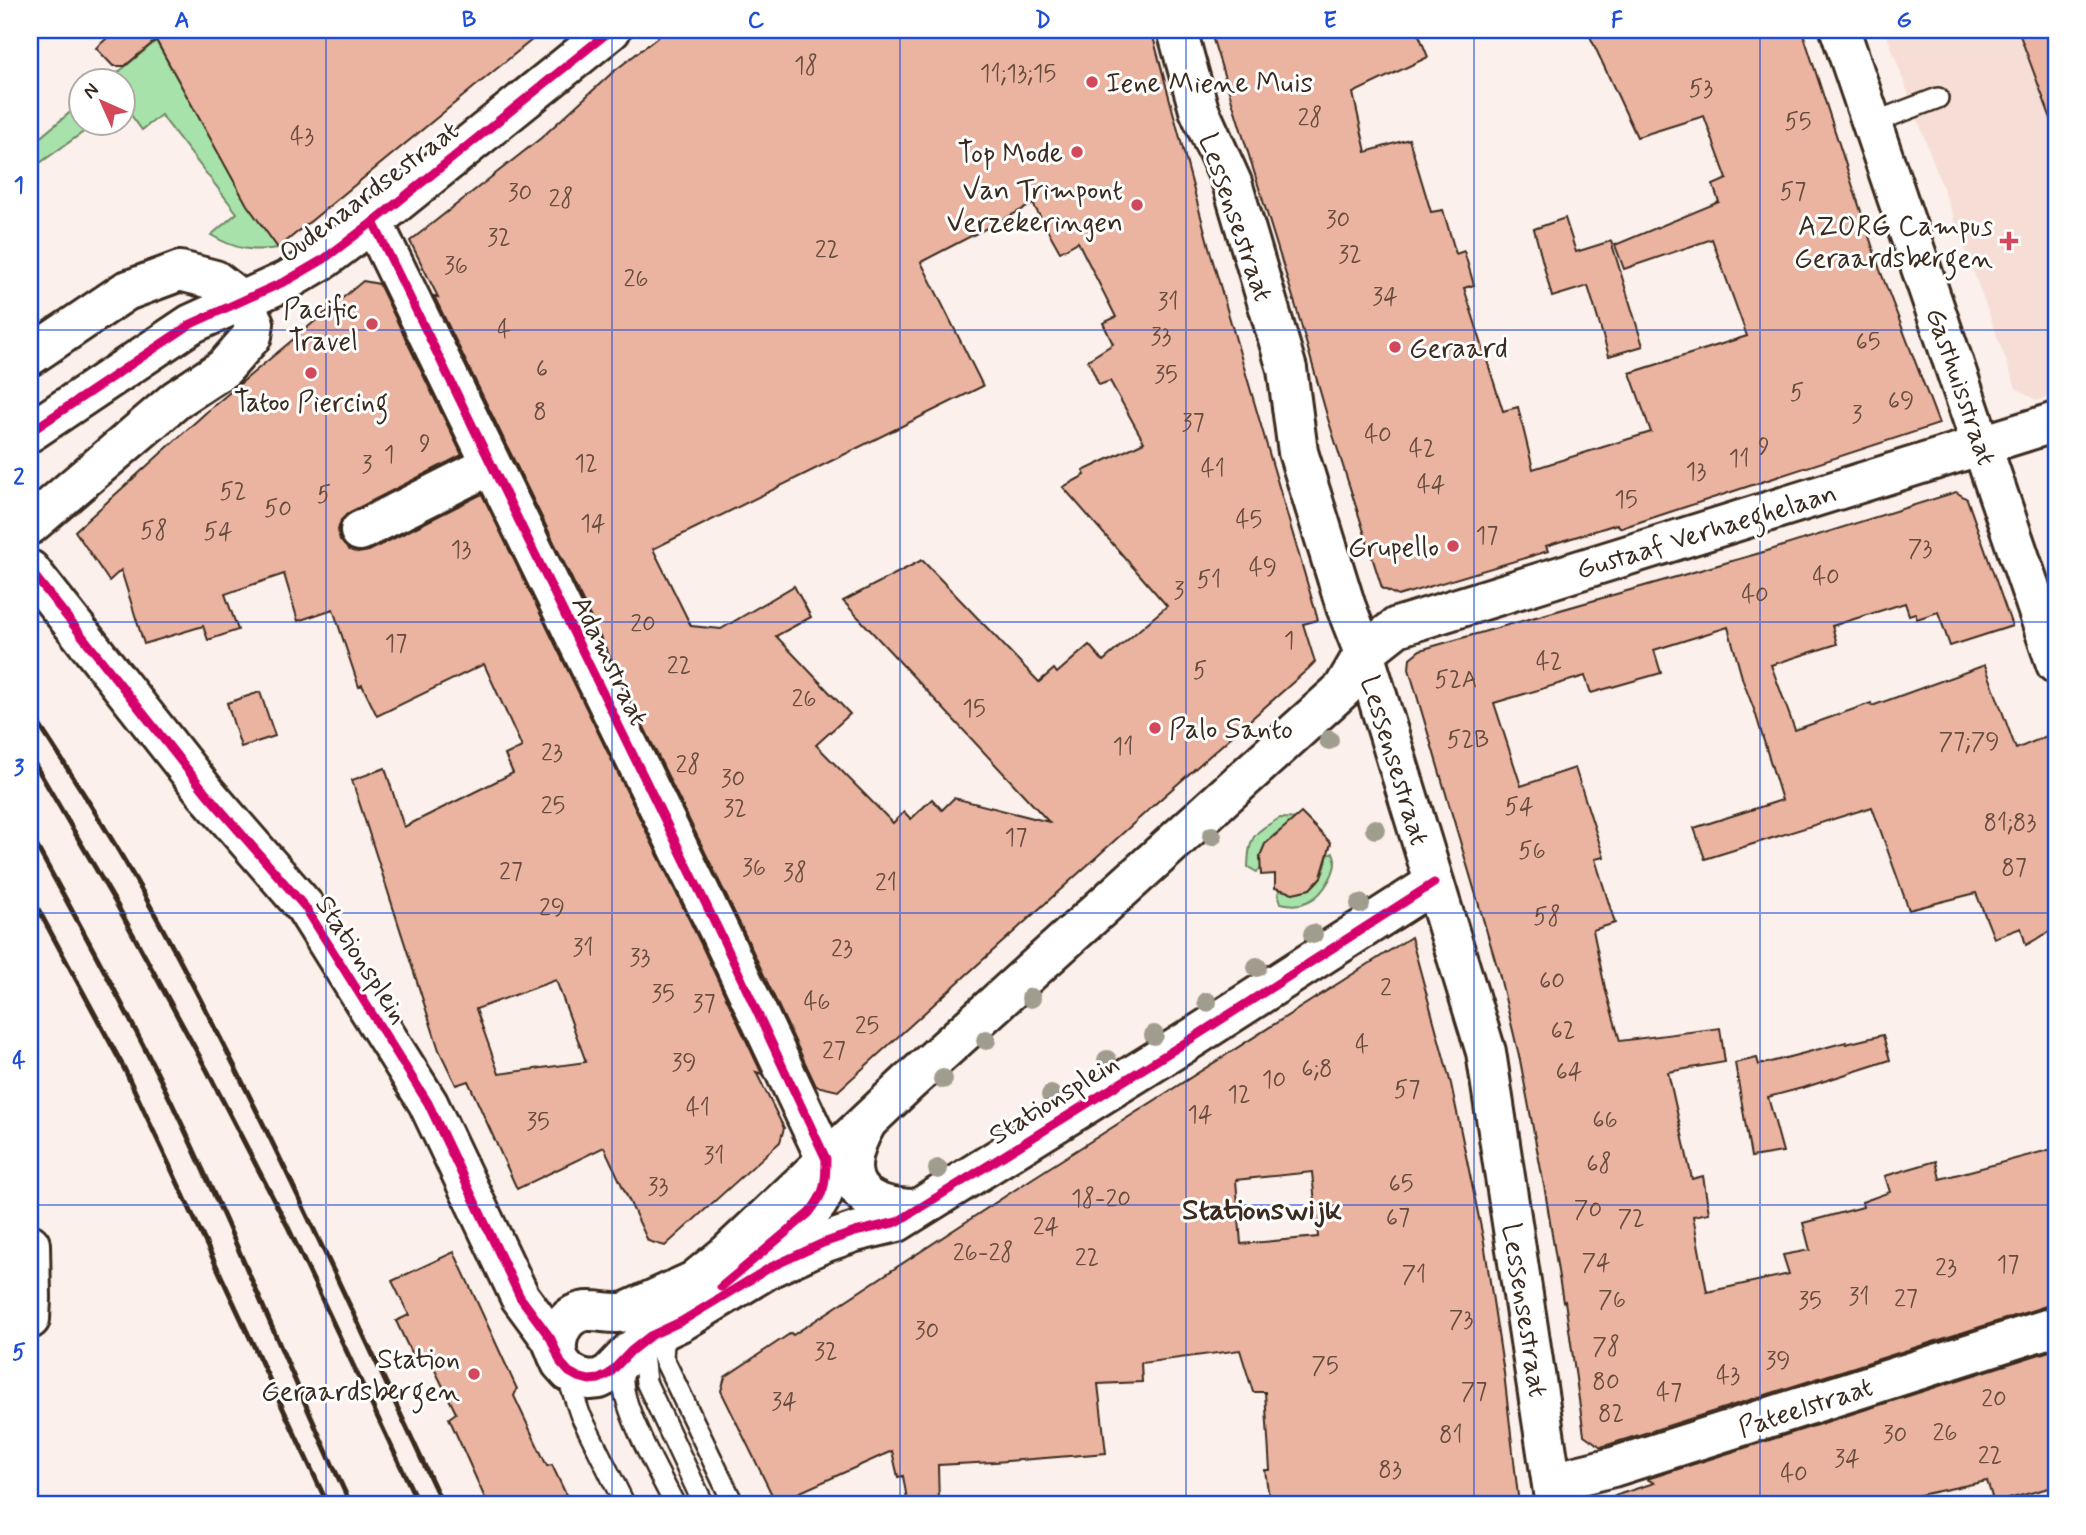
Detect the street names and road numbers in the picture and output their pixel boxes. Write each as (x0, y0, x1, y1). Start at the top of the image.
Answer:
street label: Oudenaardsestraat (272, 113, 467, 273)
street label: Lessensestraat (1189, 129, 1281, 307)
street label: Gasthuisstraat (1915, 303, 2004, 471)
street label: Gustaaf Verhaeghelaan (1572, 475, 1842, 592)
street label: Adamstraat (561, 590, 656, 732)
street label: Lessensestraat (1350, 671, 1437, 850)
street label: Stationsplein (306, 889, 416, 1032)
street label: Stationsplein (982, 1046, 1126, 1155)
street label: Lessensestraat (1492, 1221, 1556, 1400)
street label: Pateelstraat (1734, 1369, 1878, 1448)

